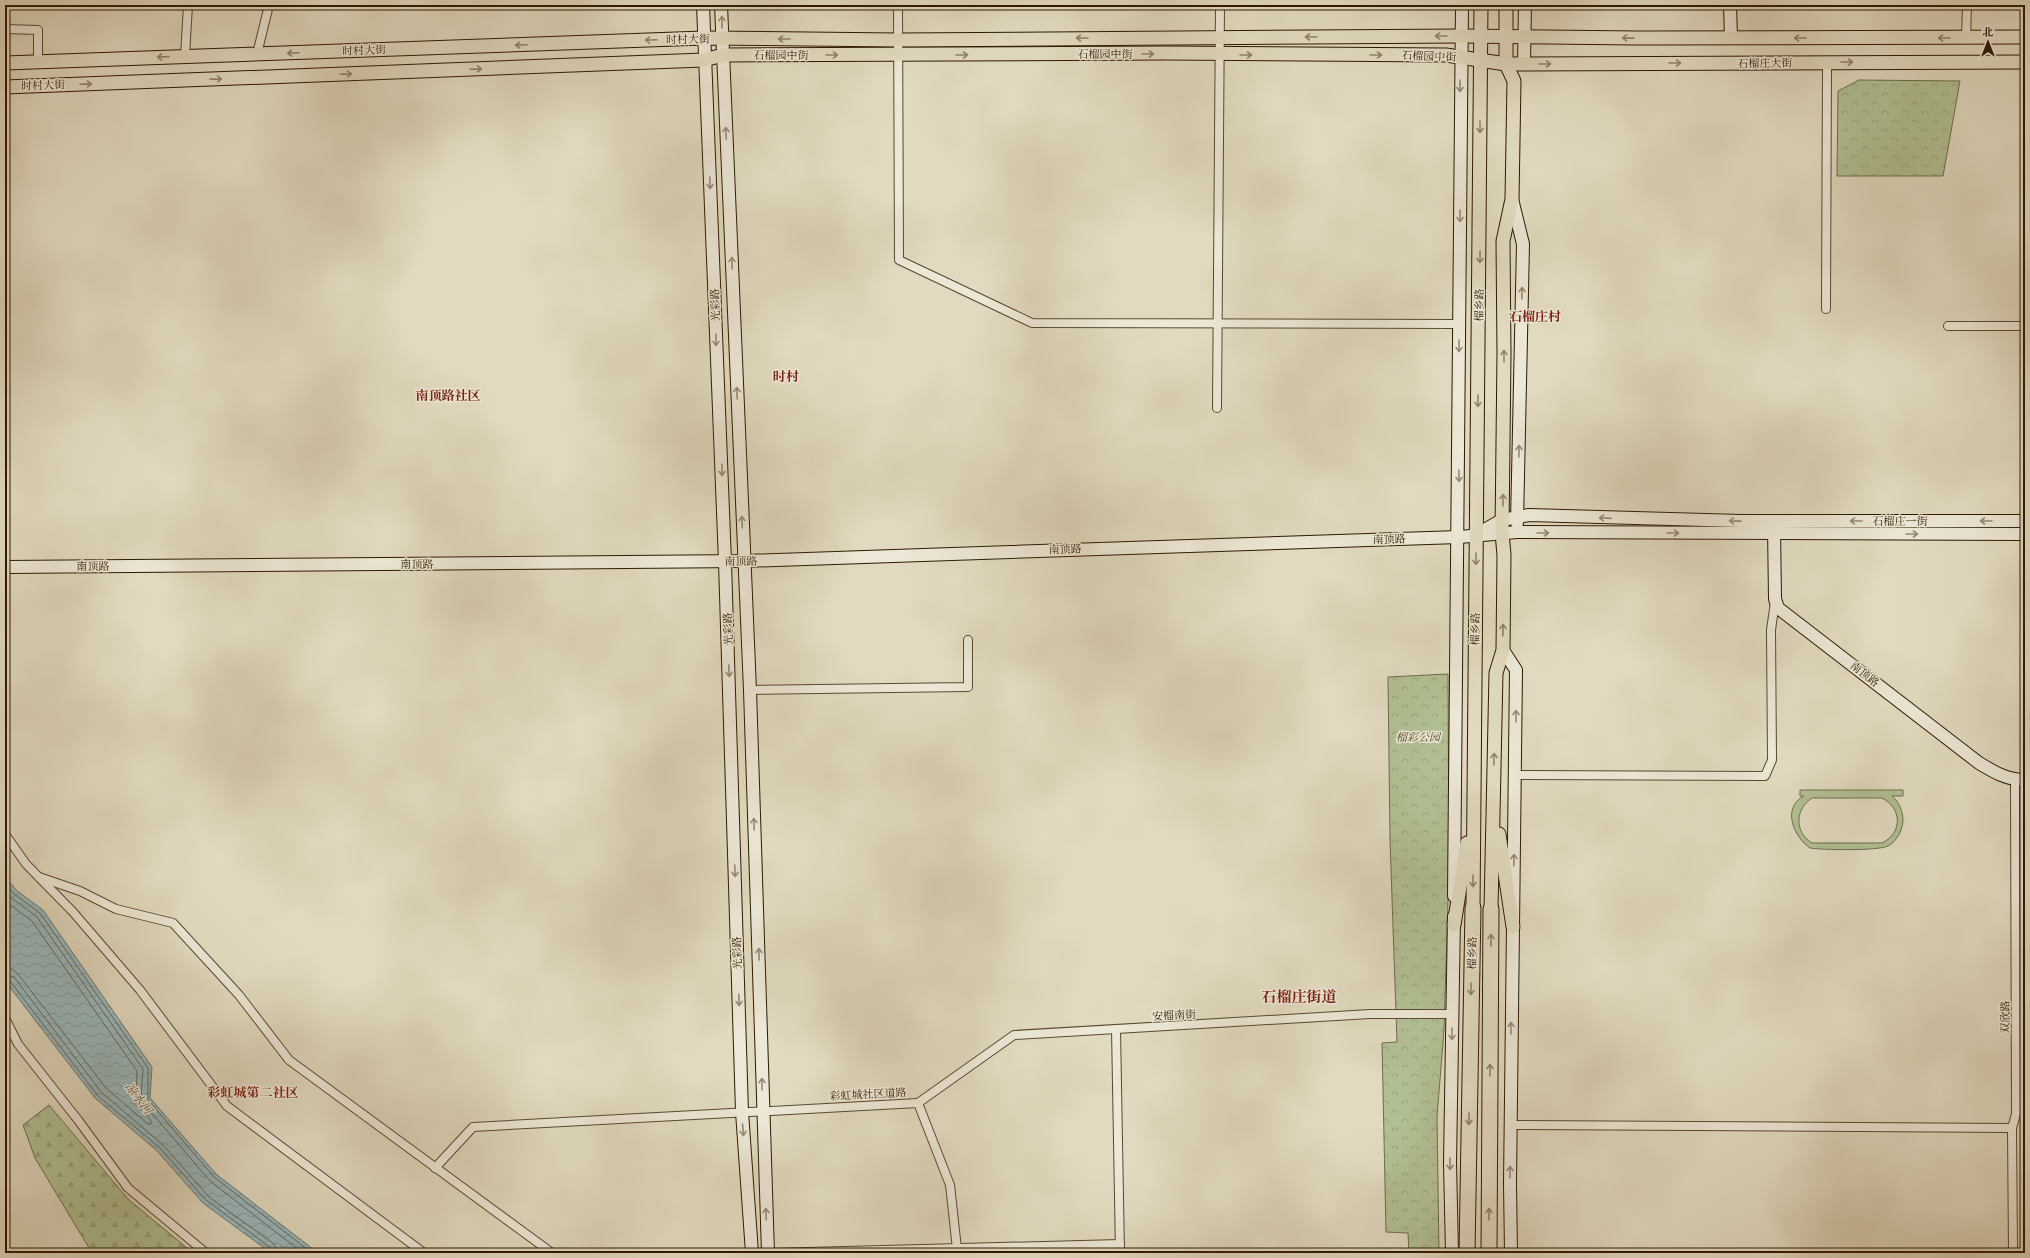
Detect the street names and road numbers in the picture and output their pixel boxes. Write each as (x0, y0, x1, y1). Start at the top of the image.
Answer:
street label: 时村大街 (666, 32, 710, 46)
street label: 时村大街 (342, 42, 386, 58)
street label: 石榴园中街 (1078, 47, 1133, 61)
street label: 石榴园中街 (754, 48, 809, 62)
street label: 石榴园中街 (1401, 48, 1457, 64)
street label: 石榴庄大街 (1737, 56, 1793, 70)
street label: 时村大街 (21, 77, 65, 93)
street label: 光彩路 (707, 288, 723, 322)
street label: 榴乡路 (1472, 288, 1486, 322)
street label: 石榴庄一街 (1873, 514, 1928, 528)
street label: 南顶路 (1372, 531, 1406, 547)
street label: 南顶路 (1048, 541, 1082, 557)
street label: 南顶路 (724, 554, 758, 568)
street label: 南顶路 (401, 557, 434, 571)
street label: 南顶路 (77, 559, 110, 573)
street label: 光彩路 (720, 612, 736, 646)
street label: 榴乡路 (1468, 612, 1482, 646)
street label: 南顶路 (1848, 658, 1882, 690)
street label: 光彩路 (729, 936, 745, 970)
street label: 榴乡路 (1465, 936, 1479, 970)
street label: 双欣路 (1998, 1001, 2012, 1034)
street label: 安榴南街 (1152, 1007, 1196, 1023)
street label: 彩虹城社区道路 (829, 1085, 907, 1103)

